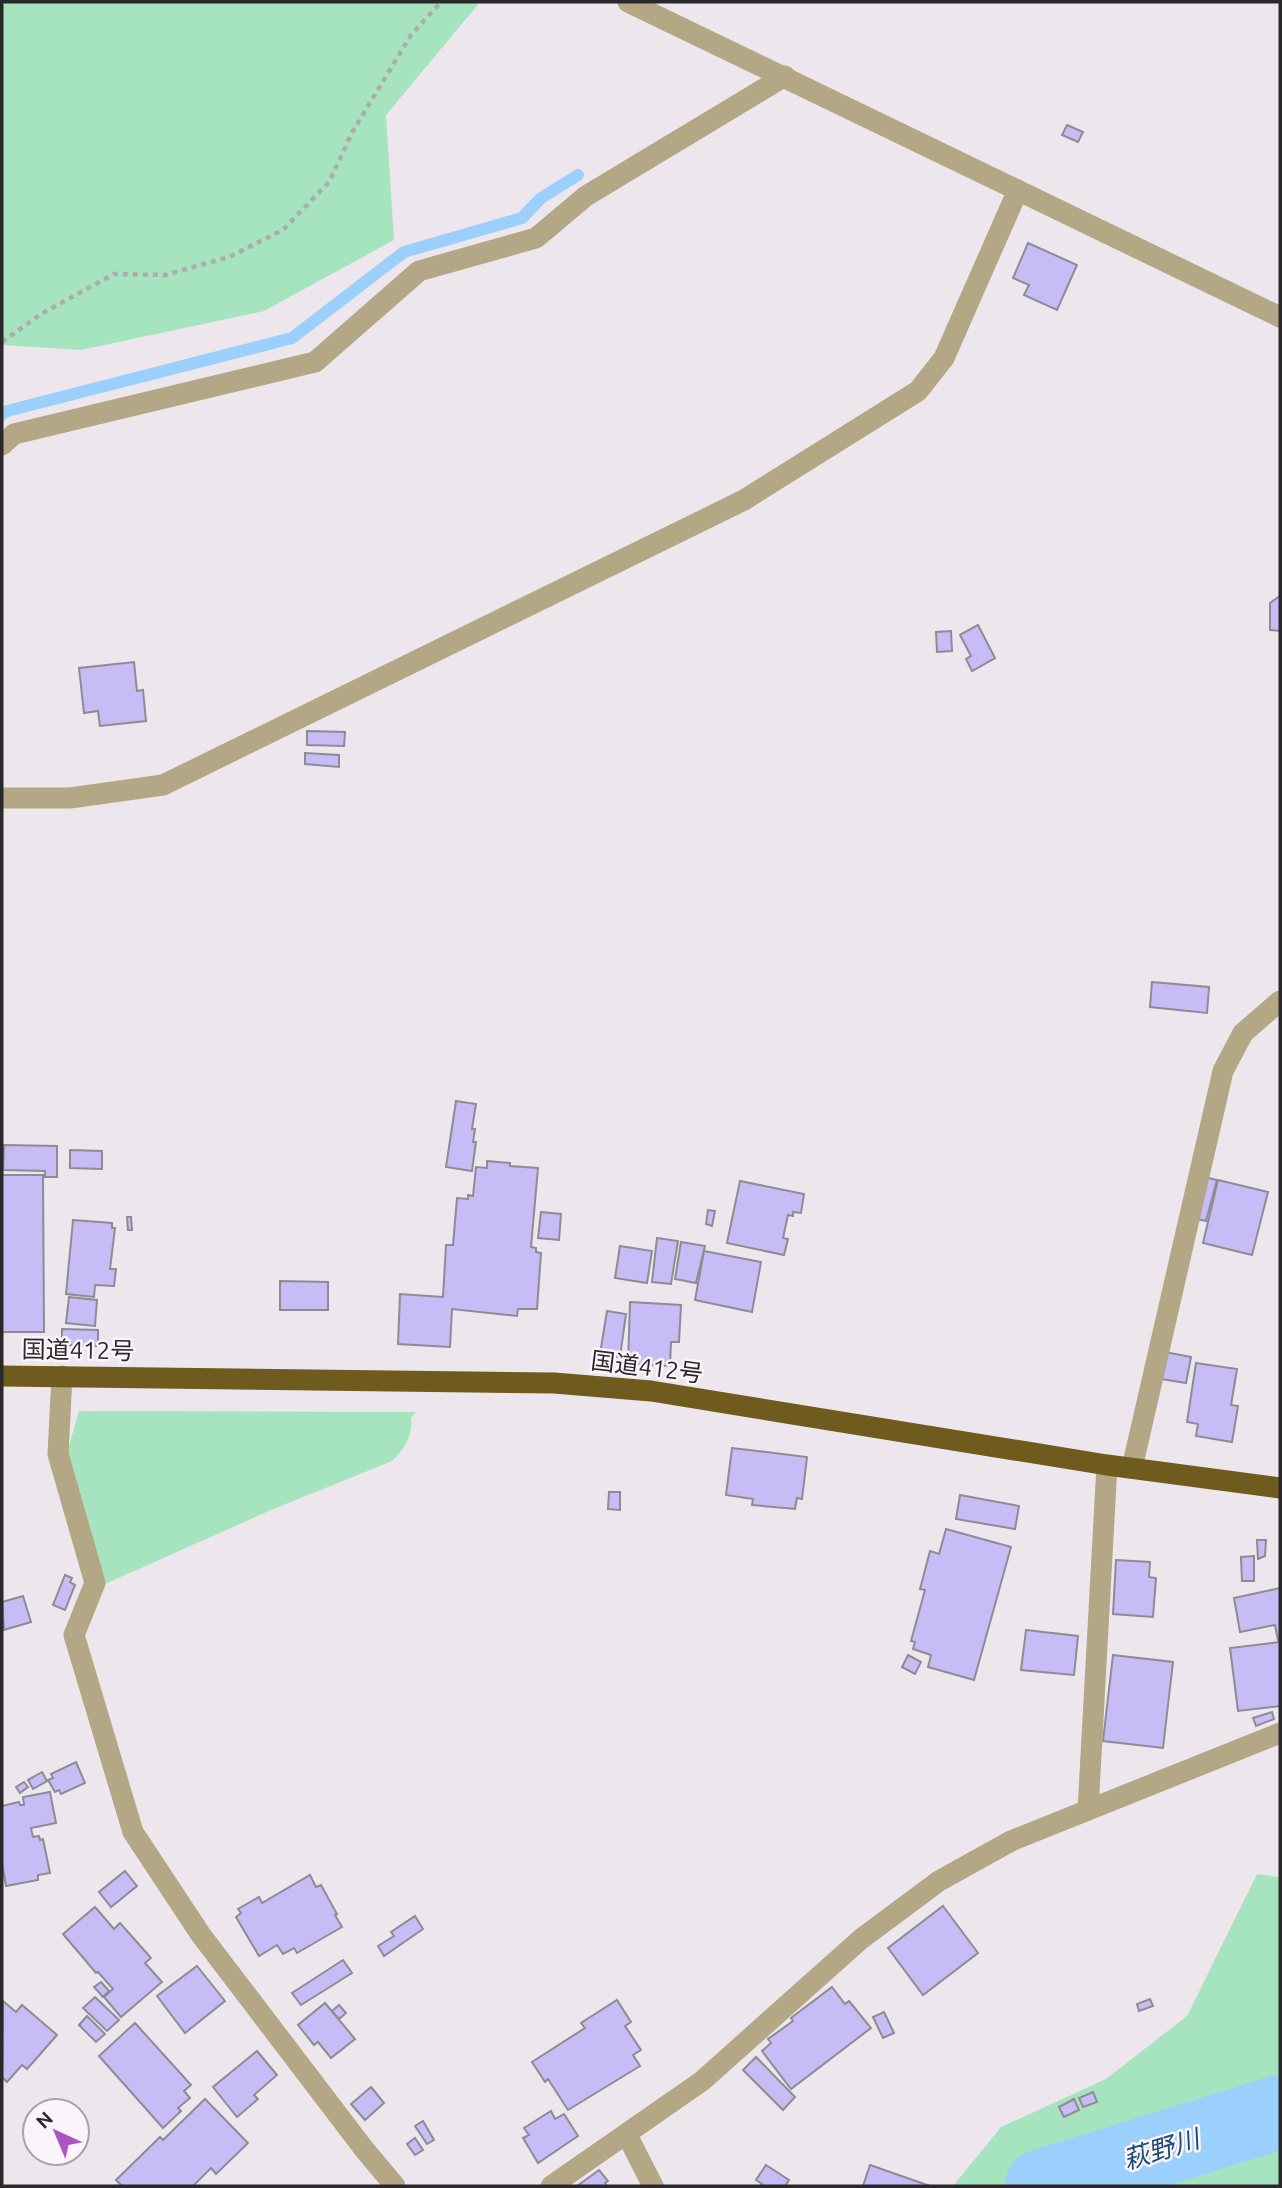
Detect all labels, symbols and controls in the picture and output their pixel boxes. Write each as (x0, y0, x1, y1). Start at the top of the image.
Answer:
street label: 国道412号 (21, 1336, 135, 1364)
street label: 国道412号 (589, 1347, 705, 1387)
north arrow (21, 2097, 91, 2167)
text: N (31, 2107, 57, 2133)
water label: 萩野川 (1119, 2123, 1205, 2174)

